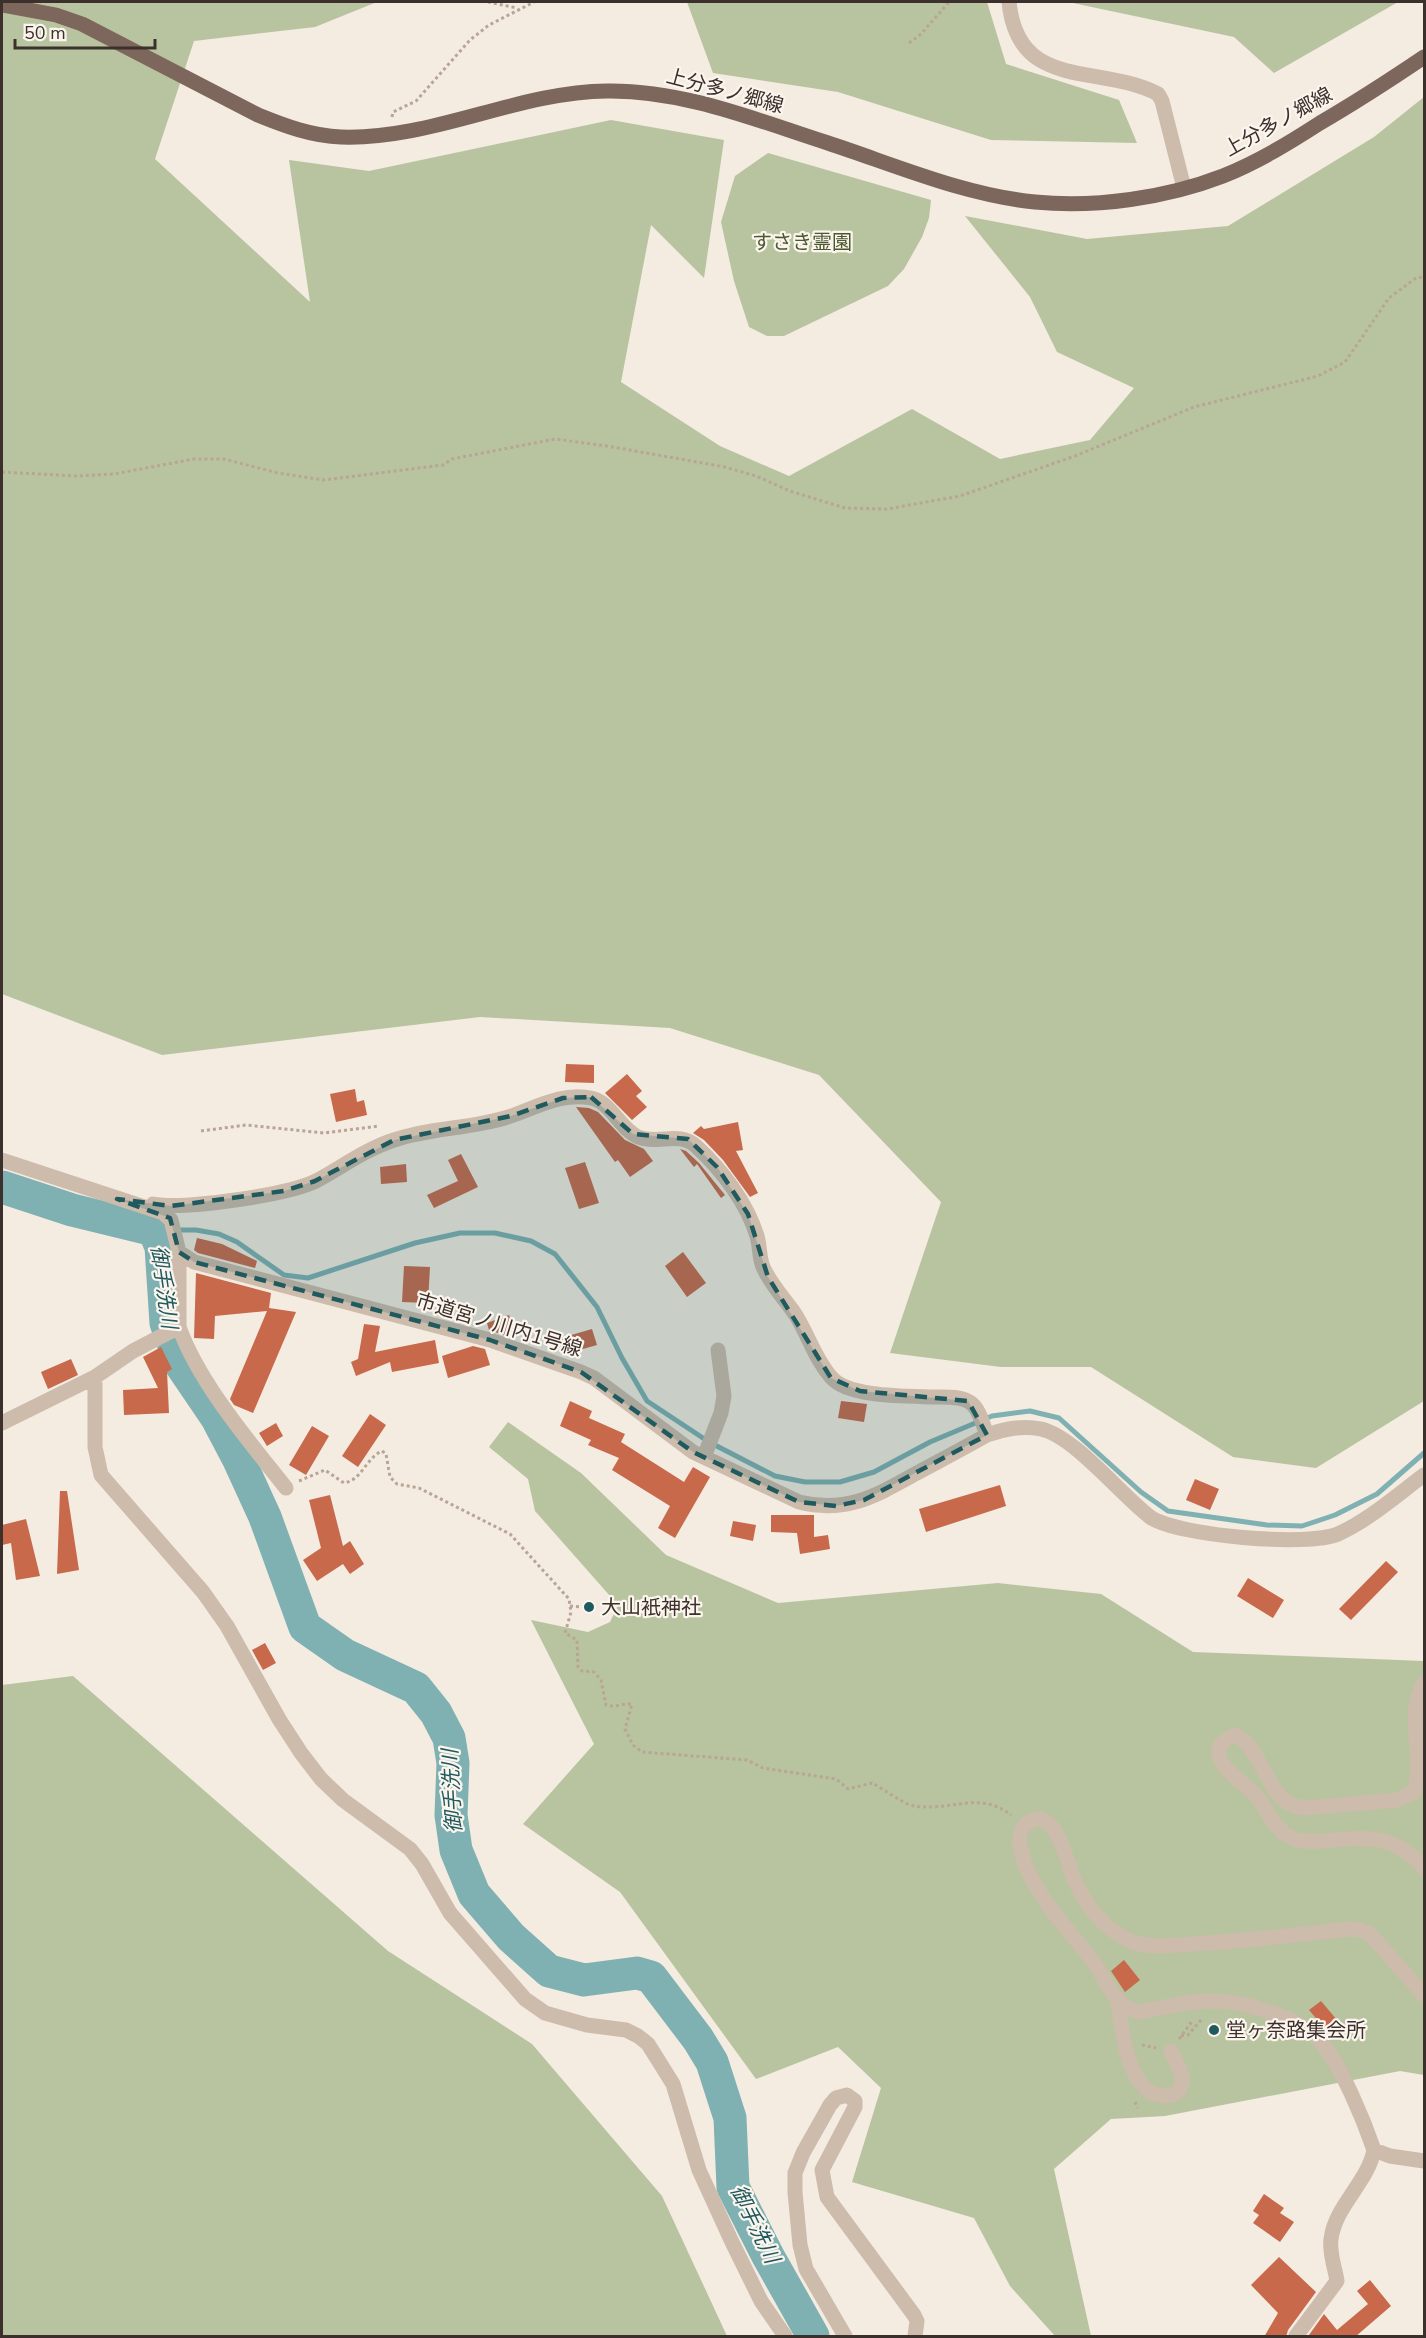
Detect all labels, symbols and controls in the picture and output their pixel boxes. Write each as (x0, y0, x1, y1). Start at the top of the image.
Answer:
scale bar (15, 12, 154, 50)
text: 50 m (24, 21, 66, 45)
street label: 上分多ノ郷線 (664, 62, 786, 120)
street label: 上分多ノ郷線 (1219, 81, 1337, 163)
park label: すさき霊園 (752, 229, 852, 256)
water label: 御手洗川 (144, 1243, 184, 1333)
street label: 市道宮ノ川内1号線 (413, 1287, 585, 1363)
place label: 大山衹神社 (601, 1594, 701, 1621)
marker: 大山衹神社 (582, 1600, 596, 1614)
water label: 御手洗川 (436, 1746, 468, 1834)
place label: 堂ヶ奈路集会所 (1226, 2017, 1366, 2044)
marker: 堂ヶ奈路集会所 (1207, 2023, 1221, 2037)
water label: 御手洗川 (724, 2180, 787, 2270)

